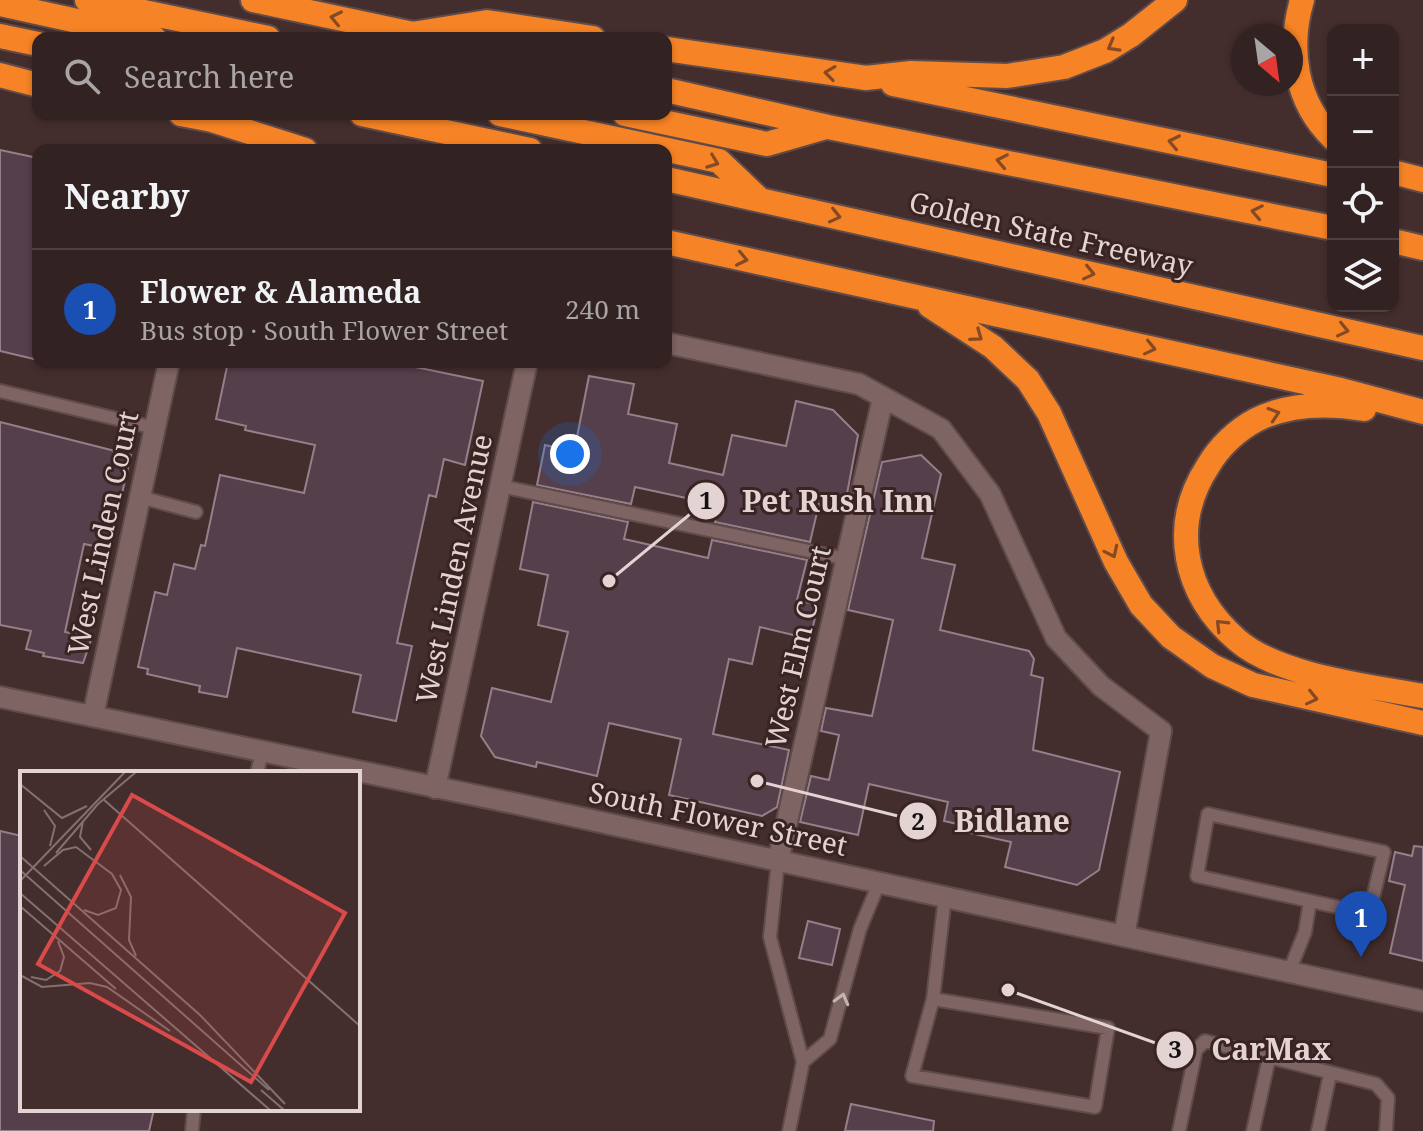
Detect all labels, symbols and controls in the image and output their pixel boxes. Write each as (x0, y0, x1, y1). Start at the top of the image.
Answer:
one-way arrow (330, 10, 343, 27)
north arrow (1231, 24, 1303, 96)
map controls (1327, 24, 1399, 312)
button: + (1327, 24, 1399, 96)
search box (32, 32, 672, 120)
one-way arrow (1107, 36, 1121, 52)
icon: search (60, 54, 104, 98)
text: Search here (124, 56, 294, 97)
one-way arrow (823, 65, 837, 82)
button: − (1327, 96, 1399, 168)
one-way arrow (1168, 134, 1182, 151)
one-way arrow (705, 152, 719, 169)
one-way arrow (995, 153, 1009, 170)
button: locate (1327, 168, 1399, 240)
text: Nearby (64, 173, 190, 219)
street label: Golden State Freeway (906, 182, 1197, 284)
one-way arrow (1250, 204, 1264, 221)
one-way arrow (828, 207, 841, 224)
button: layers (1327, 240, 1399, 312)
one-way arrow (735, 250, 749, 267)
one-way arrow (1082, 264, 1095, 281)
text: Flower & Alameda (140, 271, 421, 312)
text: 1 (83, 291, 97, 327)
text: 240 m (565, 291, 640, 327)
text: Bus stop · South Flower Street (140, 312, 508, 348)
one-way arrow (1335, 321, 1349, 338)
one-way arrow (968, 326, 982, 340)
one-way arrow (1143, 339, 1157, 356)
street label: West Linden Court (58, 407, 146, 658)
one-way arrow (1267, 407, 1280, 423)
street label: West Linden Avenue (406, 431, 500, 707)
your location (550, 434, 590, 474)
callout: Pet Rush Inn (686, 474, 950, 528)
text: Pet Rush Inn (742, 480, 934, 521)
text: 1 (699, 483, 713, 516)
street label: West Elm Court (755, 542, 839, 752)
one-way arrow (1102, 544, 1118, 559)
one-way arrow (1216, 620, 1231, 634)
one-way arrow (1305, 689, 1318, 706)
inset map (20, 771, 360, 1111)
street label: South Flower Street (586, 772, 851, 864)
callout: Bidlane (898, 794, 1086, 848)
text: Bidlane (954, 800, 1070, 841)
text: 2 (911, 804, 925, 837)
pin: 1 (1335, 891, 1387, 957)
one-way arrow (833, 992, 849, 1006)
callout: CarMax (1155, 1023, 1346, 1077)
text: CarMax (1211, 1028, 1331, 1069)
text: 3 (1168, 1032, 1182, 1065)

